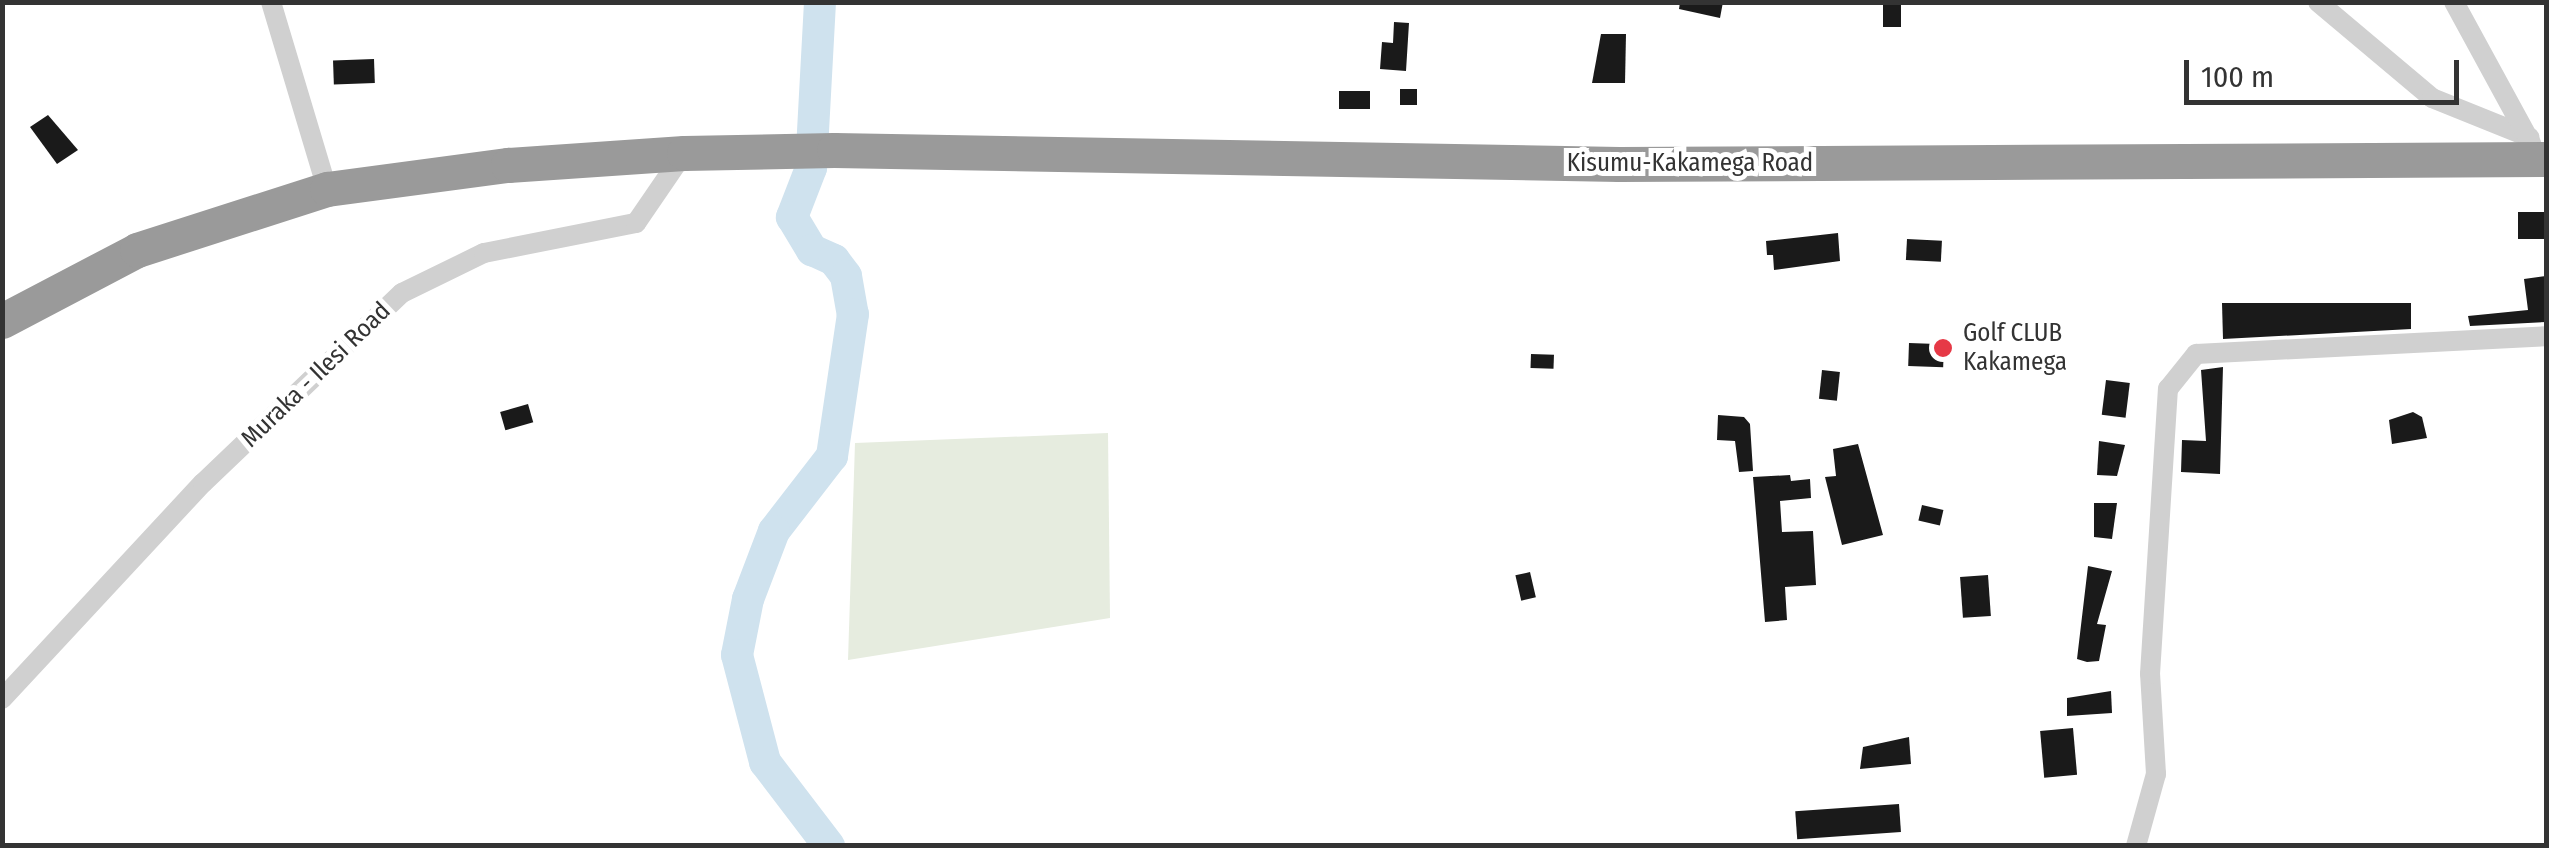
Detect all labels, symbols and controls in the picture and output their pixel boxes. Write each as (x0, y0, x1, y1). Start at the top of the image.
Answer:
scale bar (2189, 40, 2464, 102)
text: 100 m (2201, 59, 2274, 95)
street label: Kisumu-Kakamega Road (1567, 148, 1813, 178)
street label: Muraka - Ilesi Road (235, 296, 397, 454)
place label: Golf CLUB Kakamega (1963, 319, 2067, 378)
marker: Golf CLUB Kakamega (1932, 337, 1954, 359)

